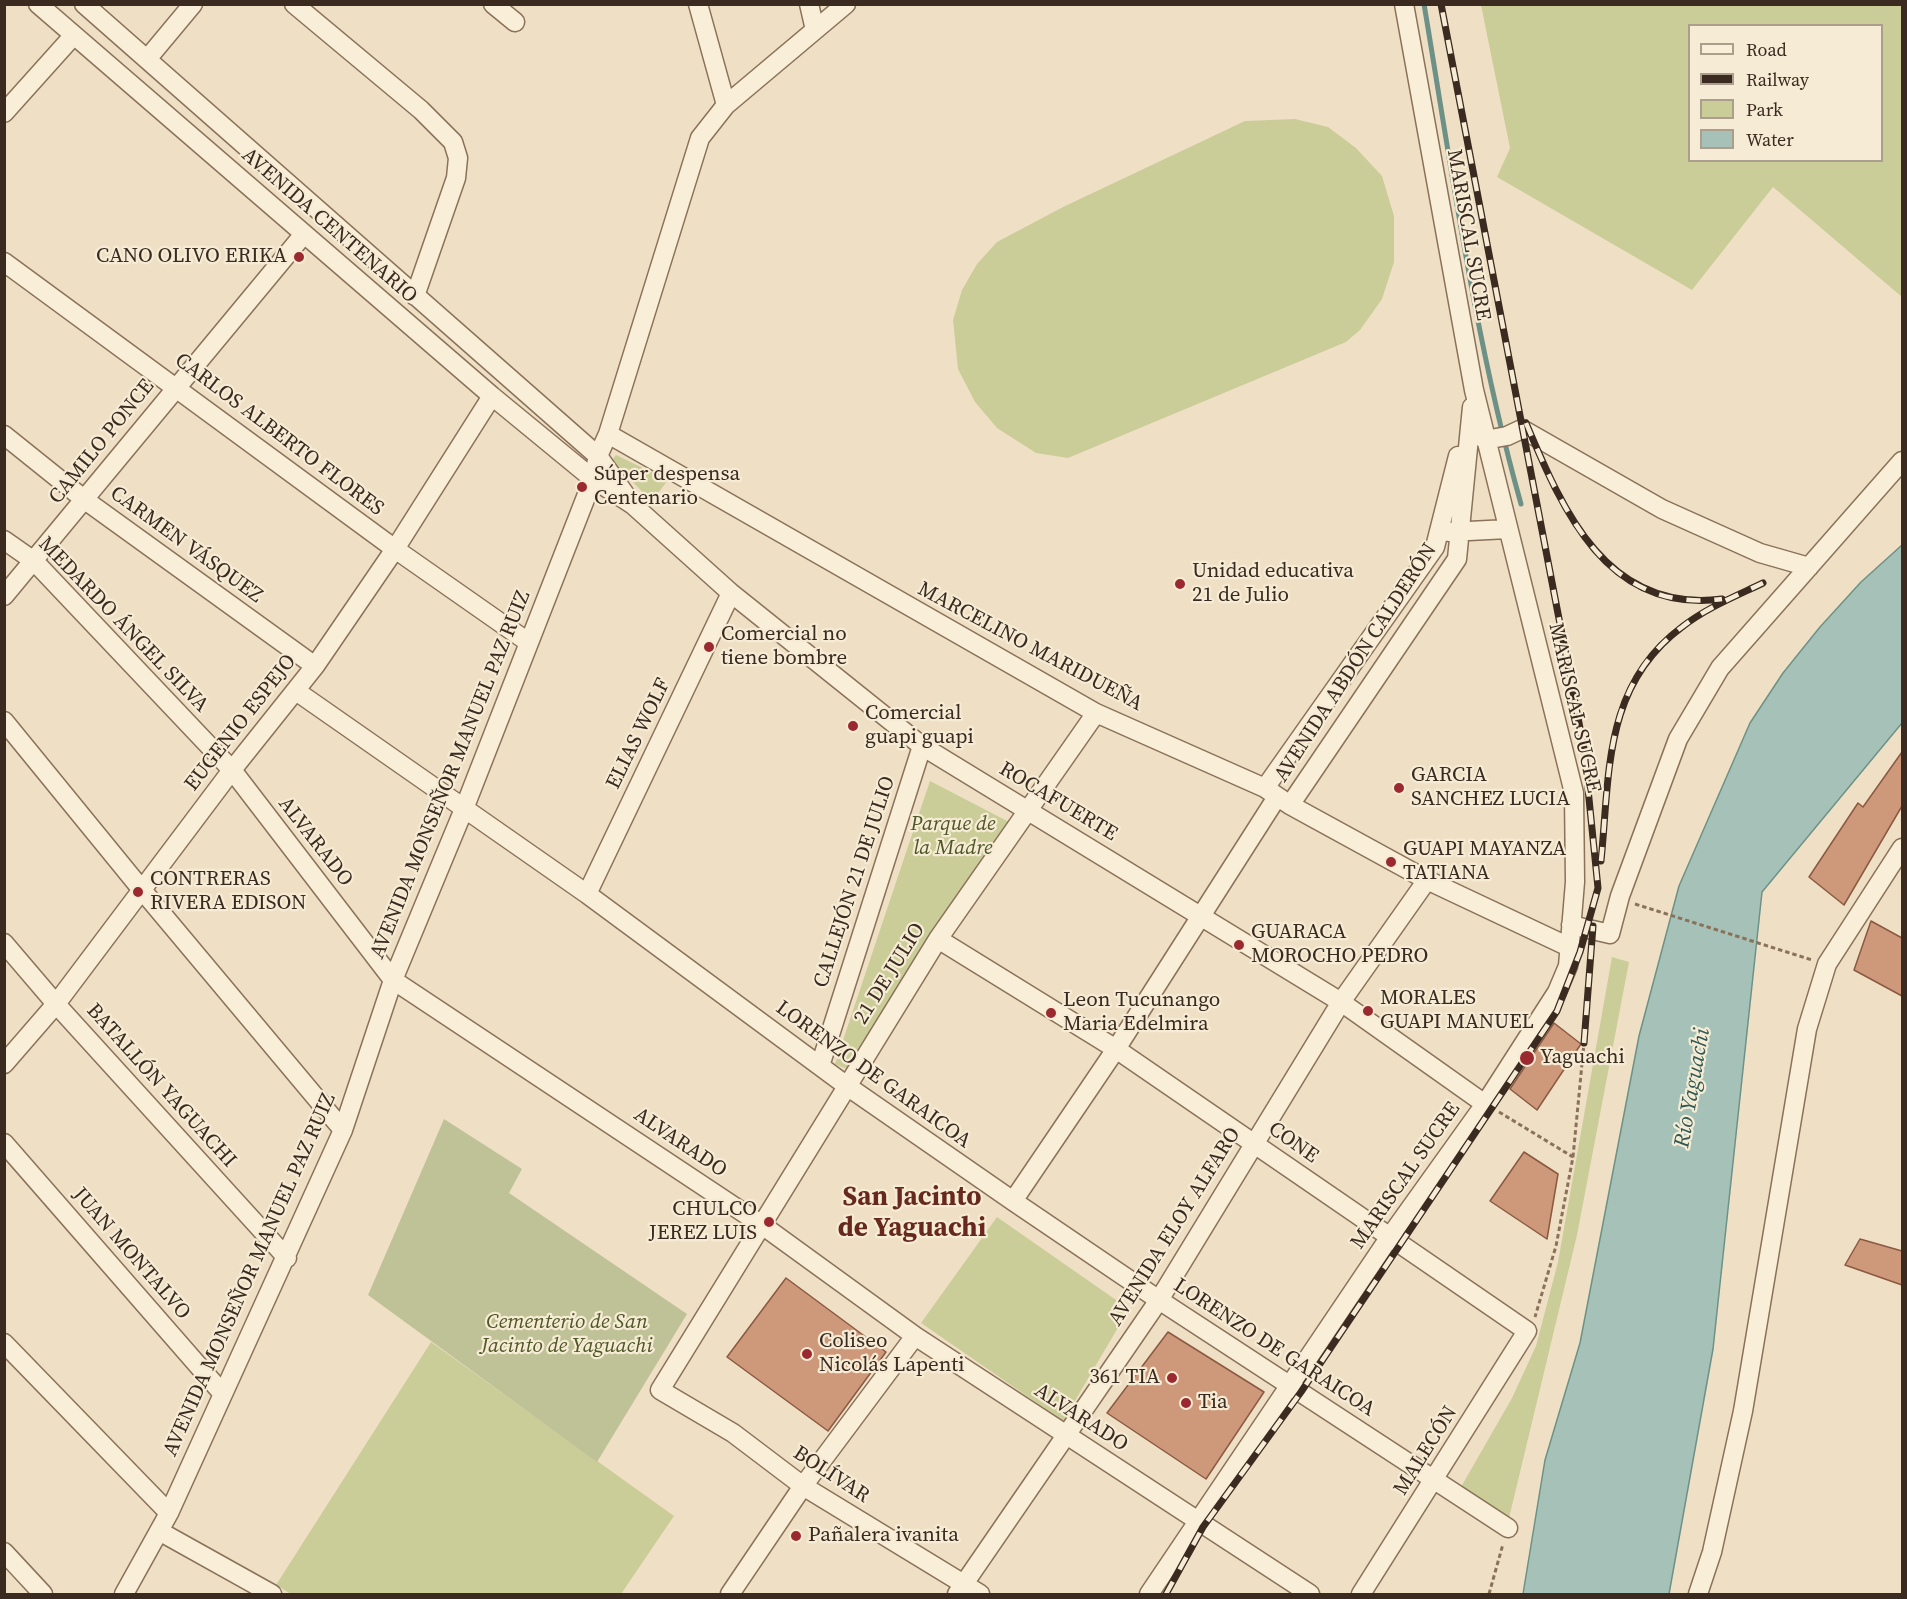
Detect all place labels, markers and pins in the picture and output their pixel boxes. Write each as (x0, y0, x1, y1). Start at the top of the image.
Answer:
place label: CANO OLIVO ERIKA (96, 244, 287, 270)
marker: CANO OLIVO ERIKA (292, 250, 306, 264)
place label: Súper despensa Centenario (594, 462, 740, 512)
marker: Súper despensa Centenario (575, 480, 589, 494)
place label: Unidad educativa 21 de Julio (1192, 559, 1354, 609)
marker: Unidad educativa 21 de Julio (1173, 577, 1187, 591)
place label: Comercial no tiene bombre (721, 622, 847, 672)
marker: Comercial no tiene bombre (702, 640, 716, 654)
place label: Comercial guapi guapi (865, 701, 974, 751)
marker: Comercial guapi guapi (846, 719, 860, 733)
place label: GARCIA SANCHEZ LUCIA (1411, 763, 1570, 813)
marker: GARCIA SANCHEZ LUCIA (1392, 781, 1406, 795)
place label: GUAPI MAYANZA TATIANA (1403, 837, 1566, 887)
marker: GUAPI MAYANZA TATIANA (1384, 855, 1398, 869)
place label: CONTRERAS RIVERA EDISON (150, 867, 306, 917)
marker: CONTRERAS RIVERA EDISON (131, 885, 145, 899)
place label: GUARACA MOROCHO PEDRO (1251, 920, 1428, 970)
marker: GUARACA MOROCHO PEDRO (1232, 938, 1246, 952)
place label: MORALES GUAPI MANUEL (1380, 986, 1534, 1036)
place label: Leon Tucunango Maria Edelmira (1063, 988, 1220, 1038)
marker: MORALES GUAPI MANUEL (1361, 1004, 1375, 1018)
marker: Leon Tucunango Maria Edelmira (1044, 1006, 1058, 1020)
place label: Yaguachi (1540, 1045, 1625, 1071)
marker: Yaguachi (1518, 1049, 1536, 1067)
place label: CHULCO JEREZ LUIS (649, 1197, 757, 1247)
marker: CHULCO JEREZ LUIS (762, 1215, 776, 1229)
place label: Coliseo Nicolás Lapenti (819, 1329, 964, 1379)
marker: Coliseo Nicolás Lapenti (800, 1347, 814, 1361)
place label: 361 TIA (1089, 1365, 1160, 1391)
marker: 361 TIA (1165, 1371, 1179, 1385)
place label: Tia (1198, 1390, 1228, 1416)
marker: Tia (1179, 1396, 1193, 1410)
place label: Pañalera ivanita (808, 1523, 959, 1549)
marker: Pañalera ivanita (789, 1529, 803, 1543)

